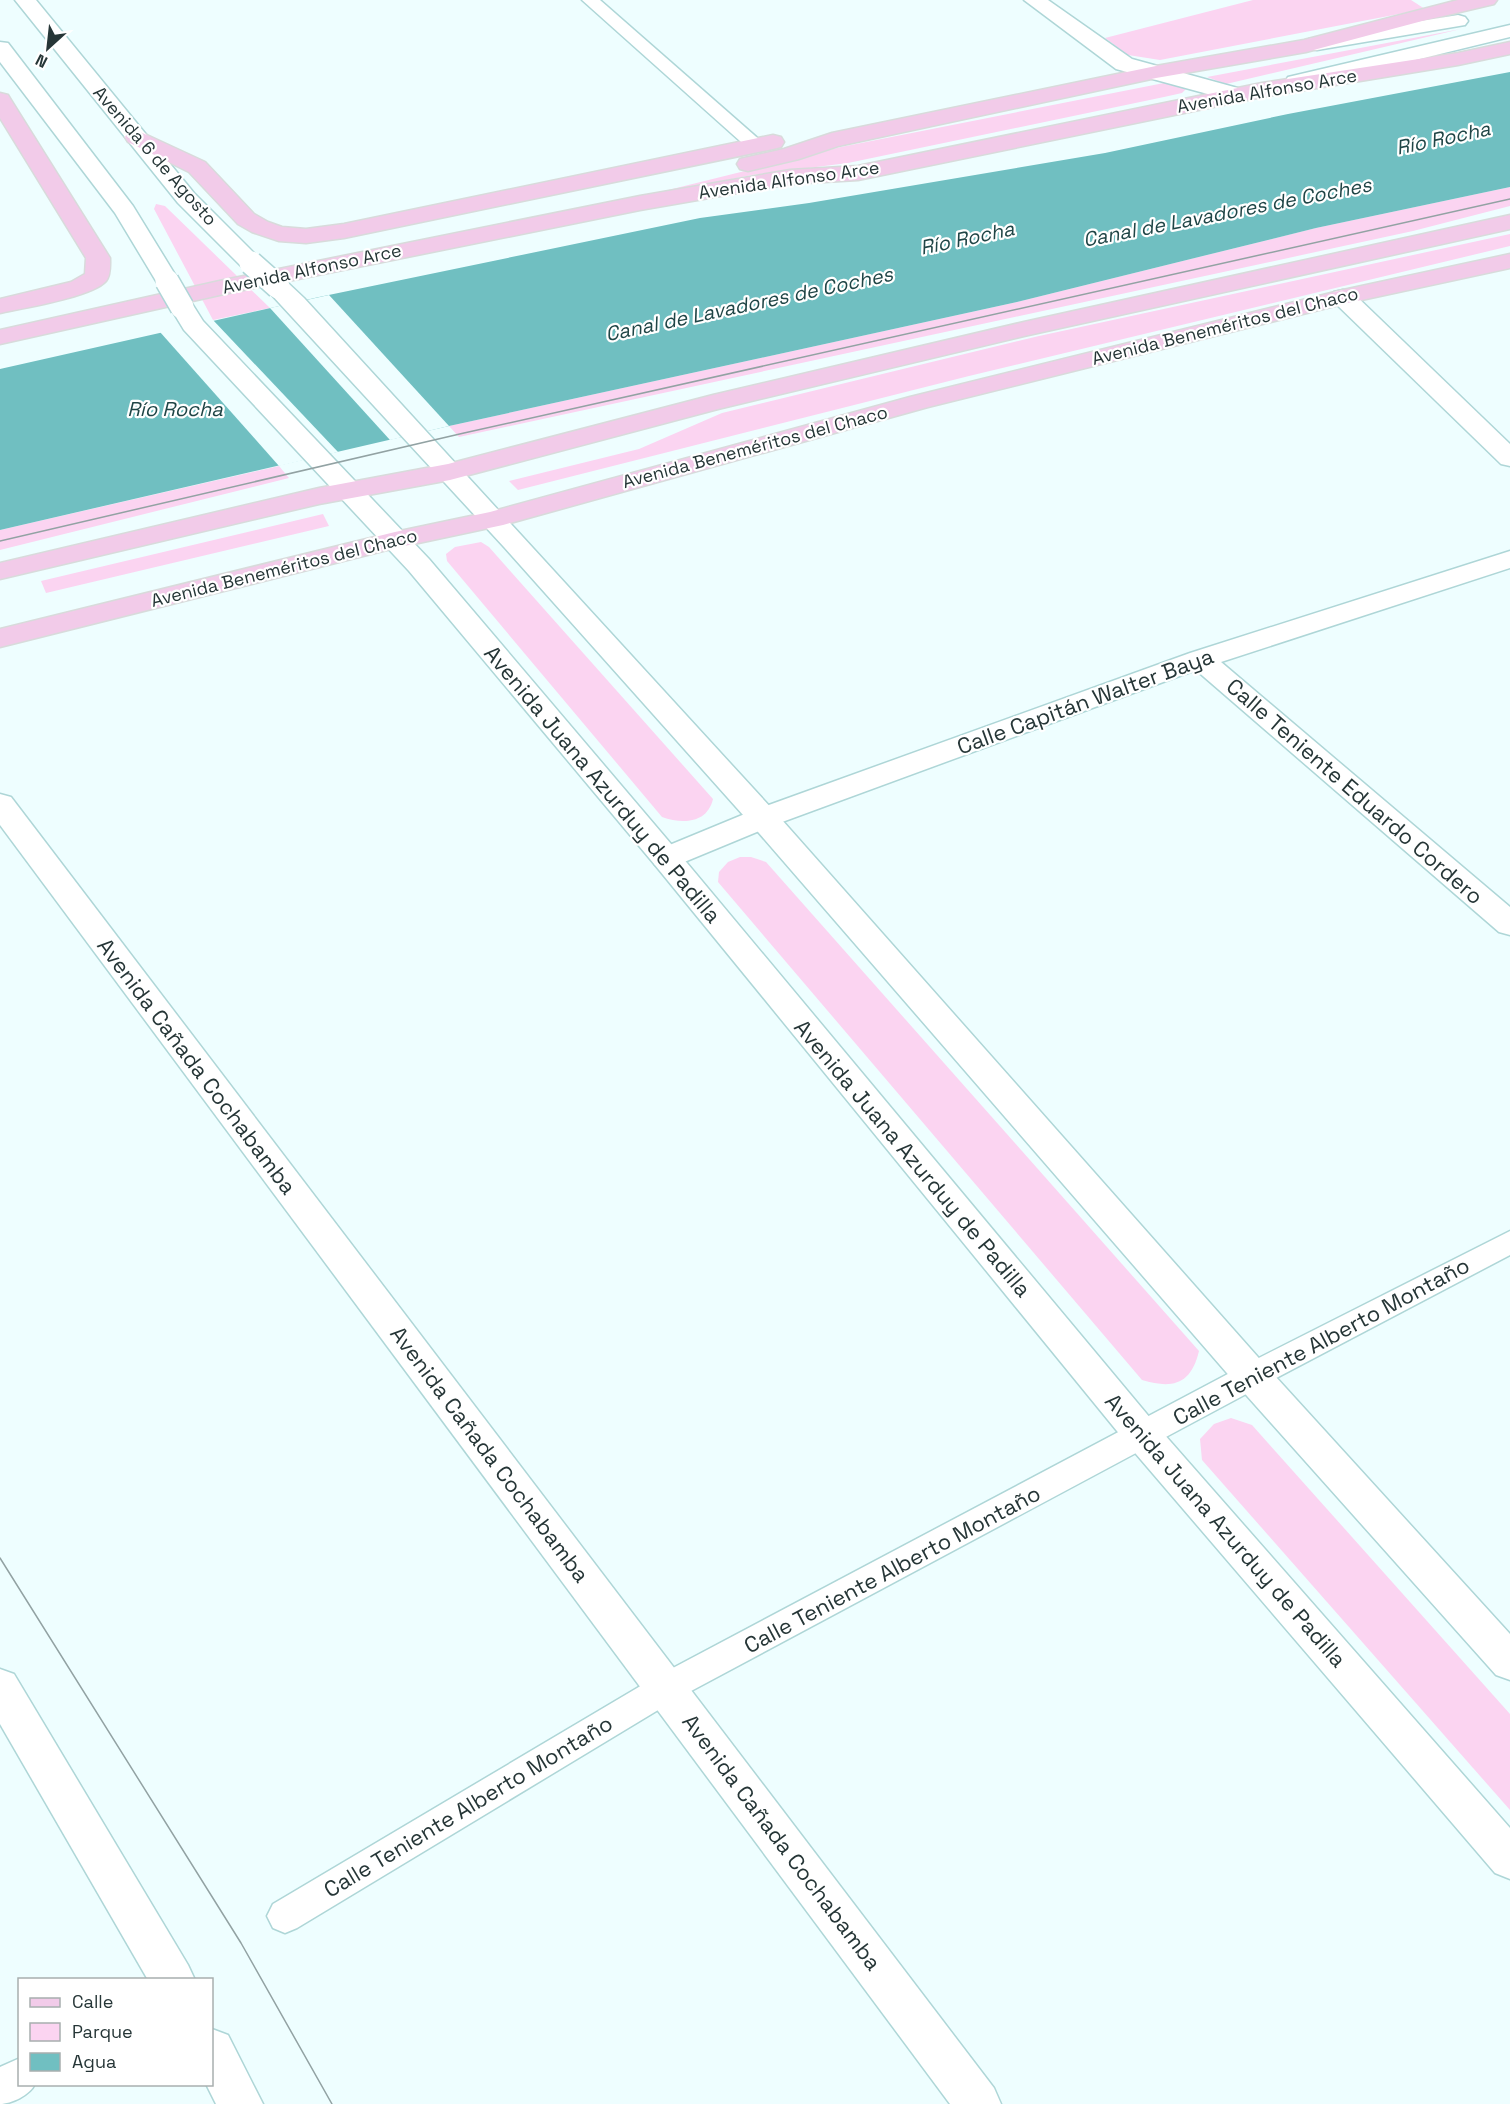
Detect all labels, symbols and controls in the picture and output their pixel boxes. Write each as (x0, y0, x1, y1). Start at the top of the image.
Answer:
north arrow (18, 18, 78, 78)
text: N (32, 49, 51, 73)
street label: Avenida Alfonso Arce (1175, 63, 1359, 118)
street label: Avenida 6 de Agosto (88, 81, 222, 230)
water label: Río Rocha (1393, 115, 1493, 161)
street label: Avenida Alfonso Arce (697, 155, 881, 204)
water label: Canal de Lavadores de Coches (1081, 171, 1375, 253)
water label: Río Rocha (917, 215, 1017, 261)
street label: Avenida Alfonso Arce (220, 238, 404, 299)
water label: Canal de Lavadores de Coches (603, 261, 897, 347)
street label: Avenida Beneméritos del Chaco (1089, 281, 1360, 370)
water label: Río Rocha (127, 396, 223, 422)
street label: Avenida Beneméritos del Chaco (620, 400, 890, 493)
street label: Avenida Beneméritos del Chaco (148, 523, 419, 612)
street label: Avenida Juana Azurduy de Padilla (479, 639, 728, 929)
street label: Calle Capitán Walter Baya (953, 641, 1217, 761)
street label: Calle Teniente Eduardo Cordero (1221, 672, 1489, 910)
street label: Avenida Cañada Cochabamba (91, 932, 303, 1200)
street label: Avenida Juana Azurduy de Padilla (789, 1013, 1038, 1303)
street label: Calle Teniente Alberto Montaño (1168, 1251, 1474, 1431)
street label: Avenida Cañada Cochabamba (384, 1320, 596, 1588)
street label: Avenida Juana Azurduy de Padilla (1099, 1387, 1353, 1673)
street label: Calle Teniente Alberto Montaño (739, 1479, 1045, 1659)
street label: Avenida Cañada Cochabamba (676, 1708, 888, 1976)
street label: Calle Teniente Alberto Montaño (319, 1709, 617, 1903)
legend (18, 1978, 213, 2086)
text: Calle (72, 1990, 113, 2013)
text: Parque (72, 2020, 133, 2043)
text: Agua (72, 2050, 116, 2073)

